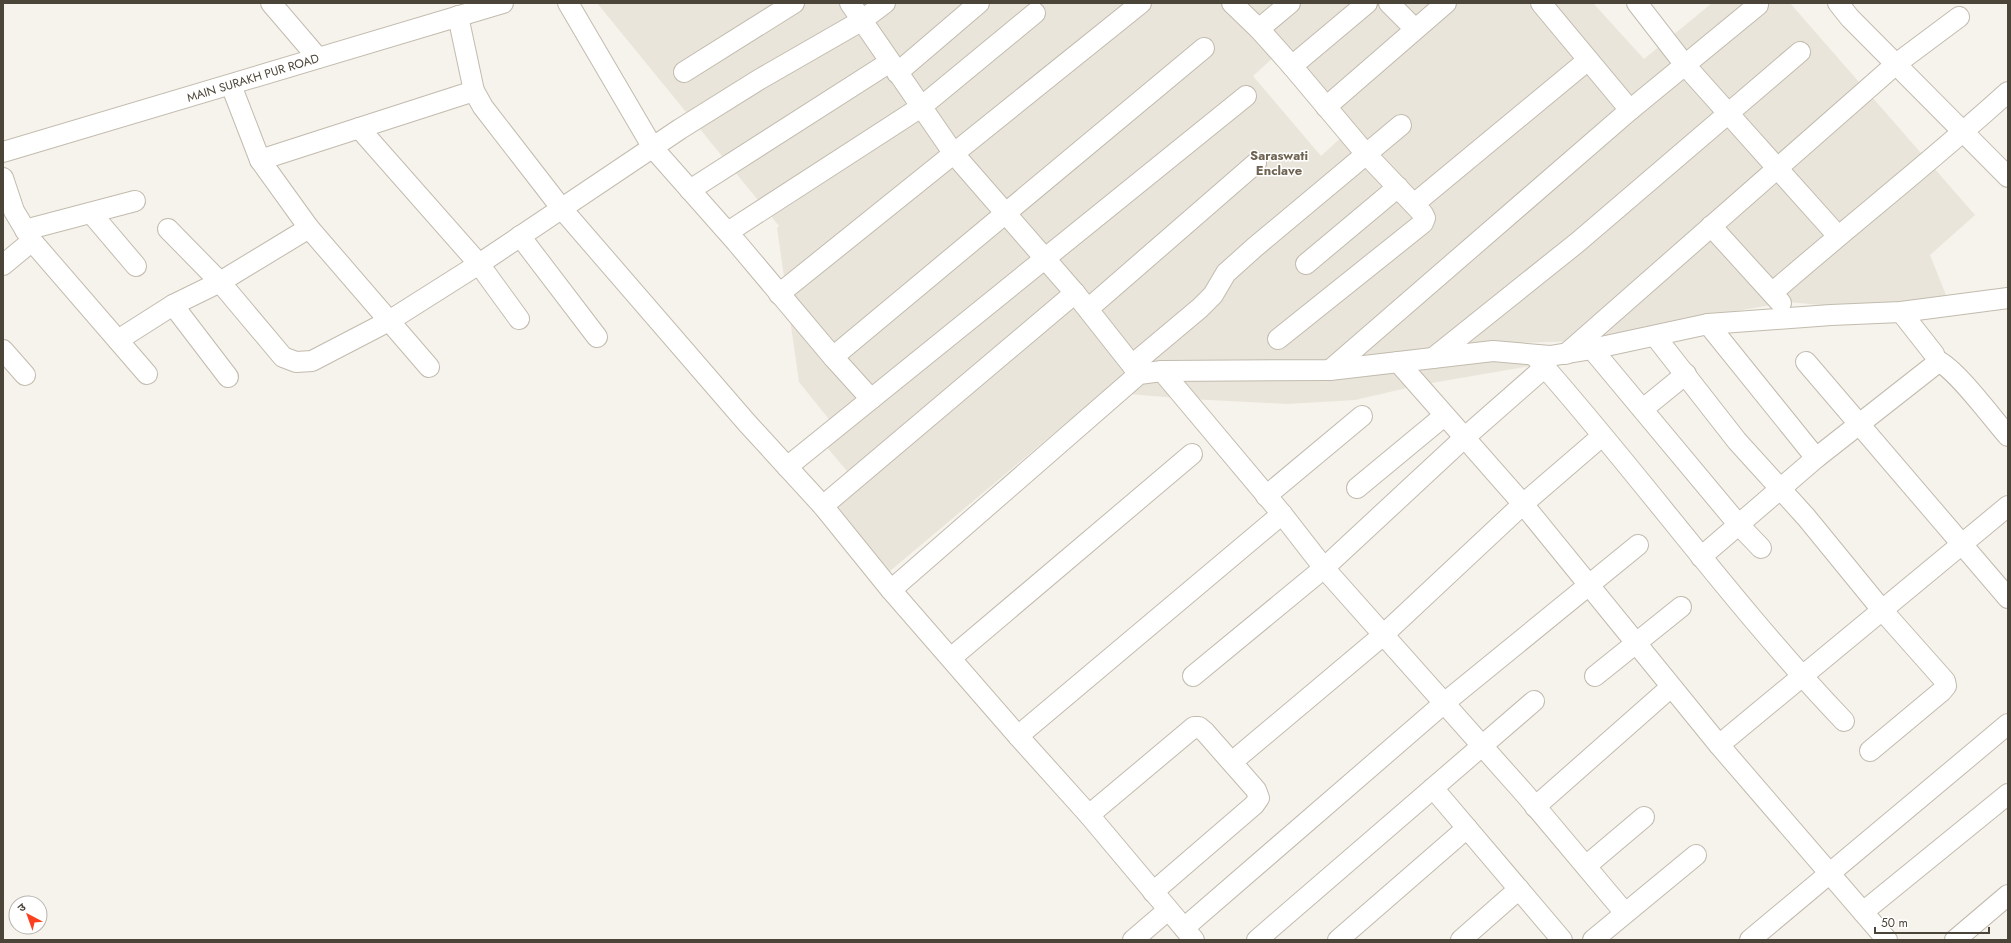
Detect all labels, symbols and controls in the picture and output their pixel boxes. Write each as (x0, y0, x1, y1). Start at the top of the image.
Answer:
street label: MAIN SURAKH PUR ROAD (185, 49, 321, 107)
district label: Saraswati Enclave (1250, 146, 1308, 180)
north arrow (8, 895, 48, 935)
text: उ (14, 899, 30, 916)
scale bar (1875, 909, 1989, 935)
text: 50 m (1881, 914, 1908, 932)

